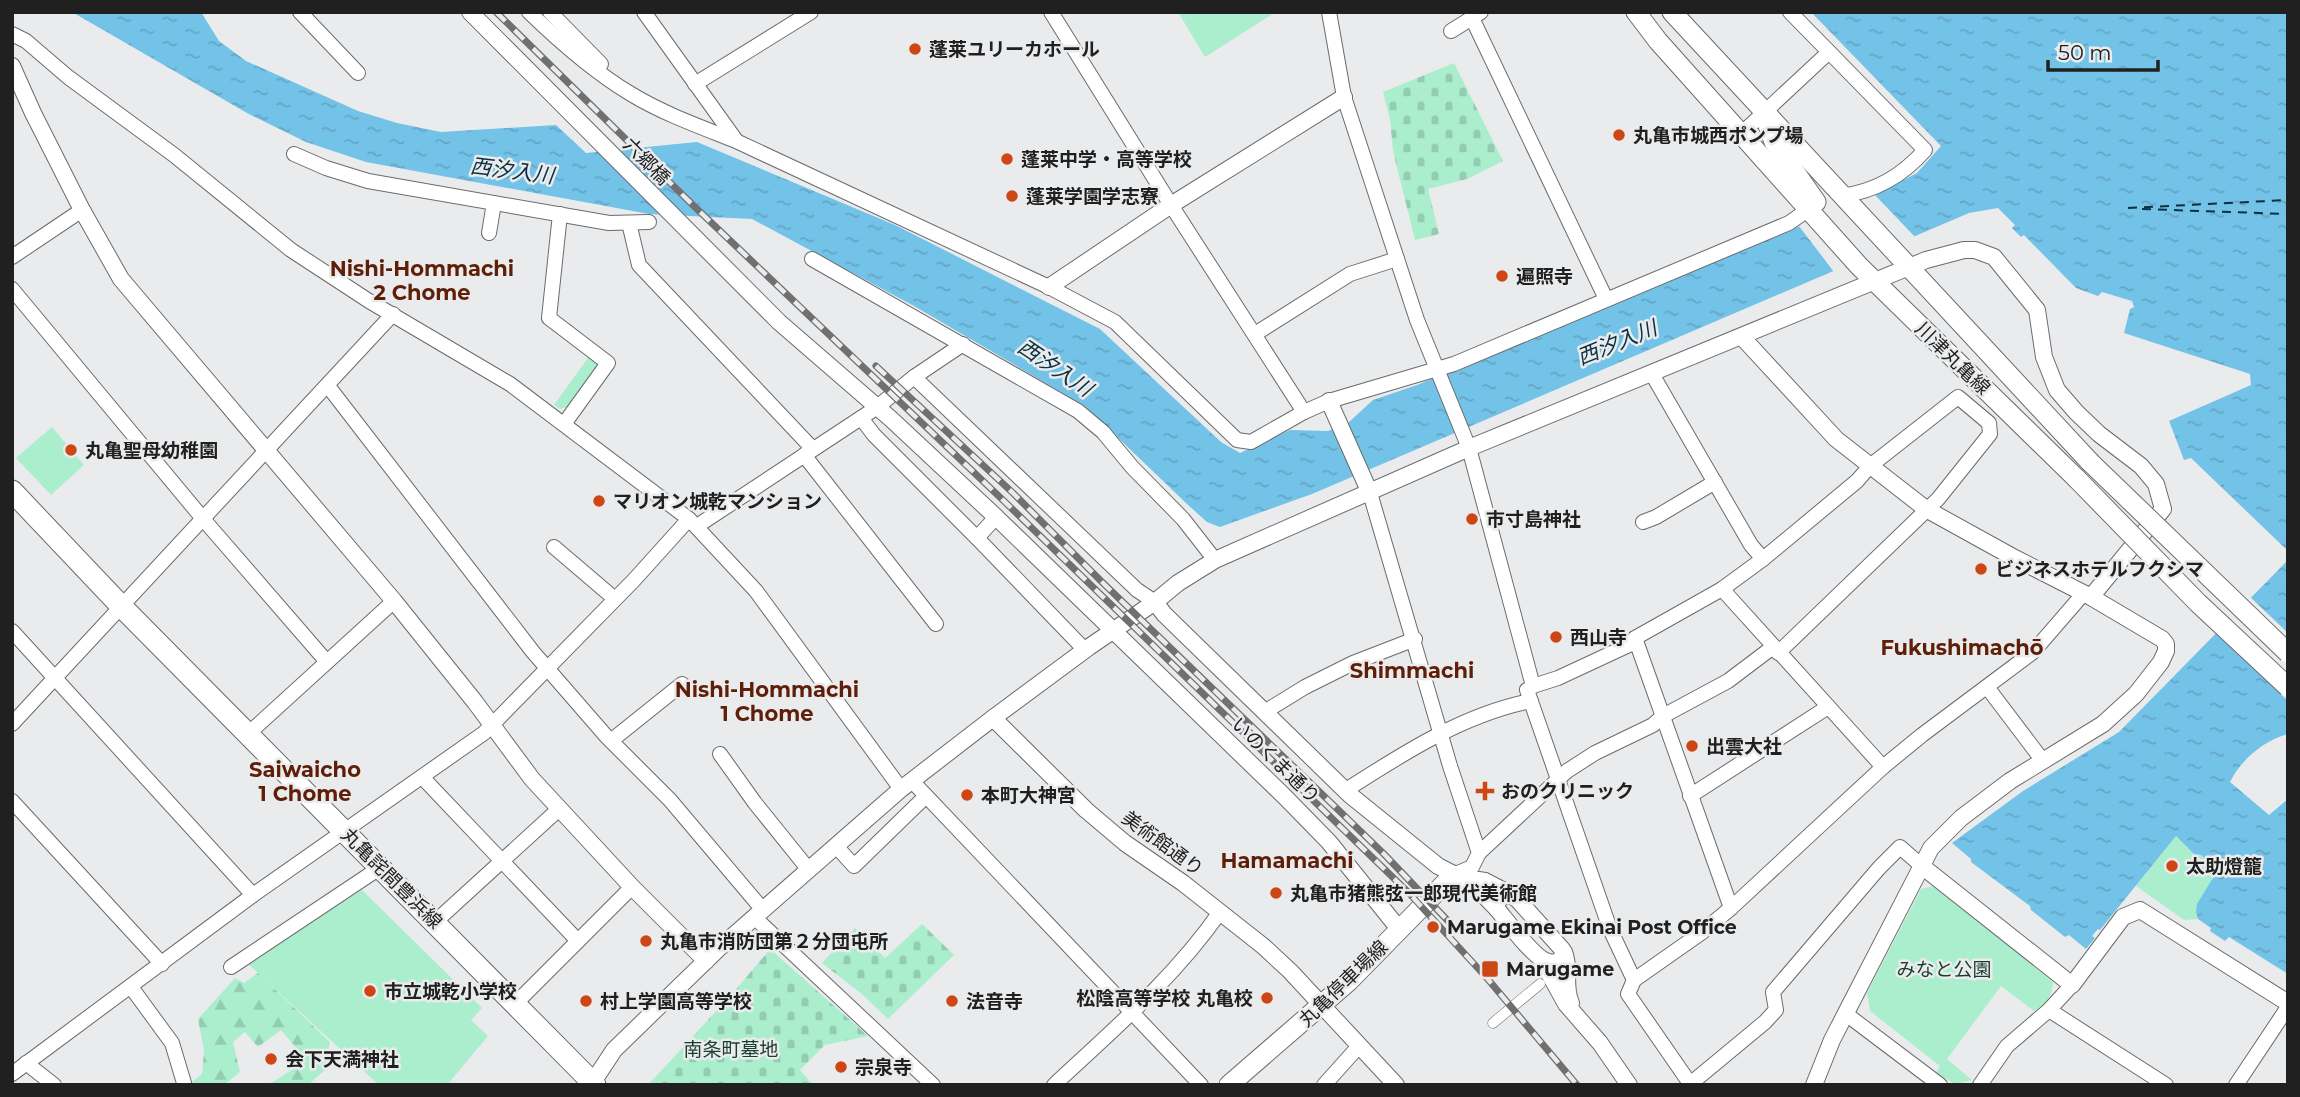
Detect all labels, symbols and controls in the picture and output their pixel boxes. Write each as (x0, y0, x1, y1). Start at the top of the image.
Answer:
scale bar (2048, 28, 2158, 72)
place label: 蓬莱ユリーカホール (929, 38, 1100, 61)
text: 50 m (2058, 40, 2112, 65)
marker: 蓬莱ユリーカホール (907, 41, 923, 57)
place label: 丸亀市城西ポンプ場 (1633, 124, 1803, 147)
marker: 丸亀市城西ポンプ場 (1611, 127, 1627, 143)
street label: 六郷橋 (618, 133, 675, 190)
place label: 蓬莱中学・高等学校 (1021, 148, 1192, 171)
marker: 蓬莱中学・高等学校 (999, 151, 1015, 167)
water label: 西汐入川 (469, 153, 557, 188)
place label: 蓬莱学園学志寮 (1026, 185, 1159, 208)
marker: 蓬莱学園学志寮 (1004, 188, 1020, 204)
district label: Nishi-Hommachi 2 Chome (330, 256, 514, 305)
place label: 遍照寺 (1516, 265, 1573, 288)
marker: 遍照寺 (1494, 268, 1510, 284)
water label: 西汐入川 (1573, 314, 1662, 370)
street label: 川津丸亀線 (1910, 317, 1995, 400)
water label: 西汐入川 (1013, 334, 1099, 403)
place label: 丸亀聖母幼稚園 (85, 439, 218, 462)
marker: 丸亀聖母幼稚園 (63, 442, 79, 458)
place label: マリオン城乾マンション (613, 490, 822, 513)
marker: マリオン城乾マンション (591, 493, 607, 509)
place label: 市寸島神社 (1486, 508, 1581, 531)
marker: 市寸島神社 (1464, 511, 1480, 527)
place label: ビジネスホテルフクシマ (1995, 558, 2204, 581)
marker: ビジネスホテルフクシマ (1973, 561, 1989, 577)
place label: 西山寺 (1570, 626, 1627, 649)
marker: 西山寺 (1548, 629, 1564, 645)
district label: Fukushimachō (1880, 635, 2044, 660)
district label: Shimmachi (1350, 658, 1474, 683)
district label: Nishi-Hommachi 1 Chome (675, 677, 859, 726)
street label: いのくま通り (1227, 712, 1325, 808)
place label: 出雲大社 (1706, 735, 1782, 758)
marker: 出雲大社 (1684, 738, 1700, 754)
district label: Saiwaicho 1 Chome (249, 757, 361, 806)
place label: おのクリニック (1501, 780, 1634, 803)
marker: おのクリニック (1475, 781, 1495, 801)
place label: 本町大神宮 (981, 784, 1076, 807)
marker: 本町大神宮 (959, 787, 975, 803)
street label: 美術館通り (1118, 806, 1208, 881)
street label: 丸亀詫間豊浜線 (336, 823, 447, 934)
district label: Hamamachi (1220, 848, 1354, 873)
place label: 太助燈籠 (2186, 855, 2262, 878)
marker: 太助燈籠 (2164, 858, 2180, 874)
place label: 丸亀市猪熊弦一郎現代美術館 (1290, 882, 1537, 905)
marker: 丸亀市猪熊弦一郎現代美術館 (1268, 885, 1284, 901)
place label: Marugame Ekinai Post Office (1447, 916, 1737, 939)
marker: Marugame Ekinai Post Office (1425, 919, 1441, 935)
place label: 丸亀市消防団第２分団屯所 (660, 930, 888, 953)
marker: 丸亀市消防団第２分団屯所 (638, 933, 654, 949)
street label: 丸亀停車場線 (1294, 935, 1392, 1031)
place label: Marugame (1506, 958, 1614, 981)
park label: みなと公園 (1896, 958, 1992, 981)
marker: Marugame (1480, 959, 1500, 979)
place label: 市立城乾小学校 (384, 980, 517, 1003)
marker: 市立城乾小学校 (362, 983, 378, 999)
place label: 松陰高等学校 丸亀校 (1077, 987, 1253, 1010)
place label: 村上学園高等学校 (600, 990, 752, 1013)
place label: 法音寺 (966, 990, 1023, 1013)
marker: 松陰高等学校 丸亀校 (1259, 990, 1275, 1006)
marker: 村上学園高等学校 (578, 993, 594, 1009)
marker: 法音寺 (944, 993, 960, 1009)
park label: 南条町墓地 (683, 1038, 779, 1061)
place label: 会下天満神社 (285, 1048, 399, 1071)
marker: 会下天満神社 (263, 1051, 279, 1067)
place label: 宗泉寺 (855, 1056, 912, 1079)
marker: 宗泉寺 (833, 1059, 849, 1075)

